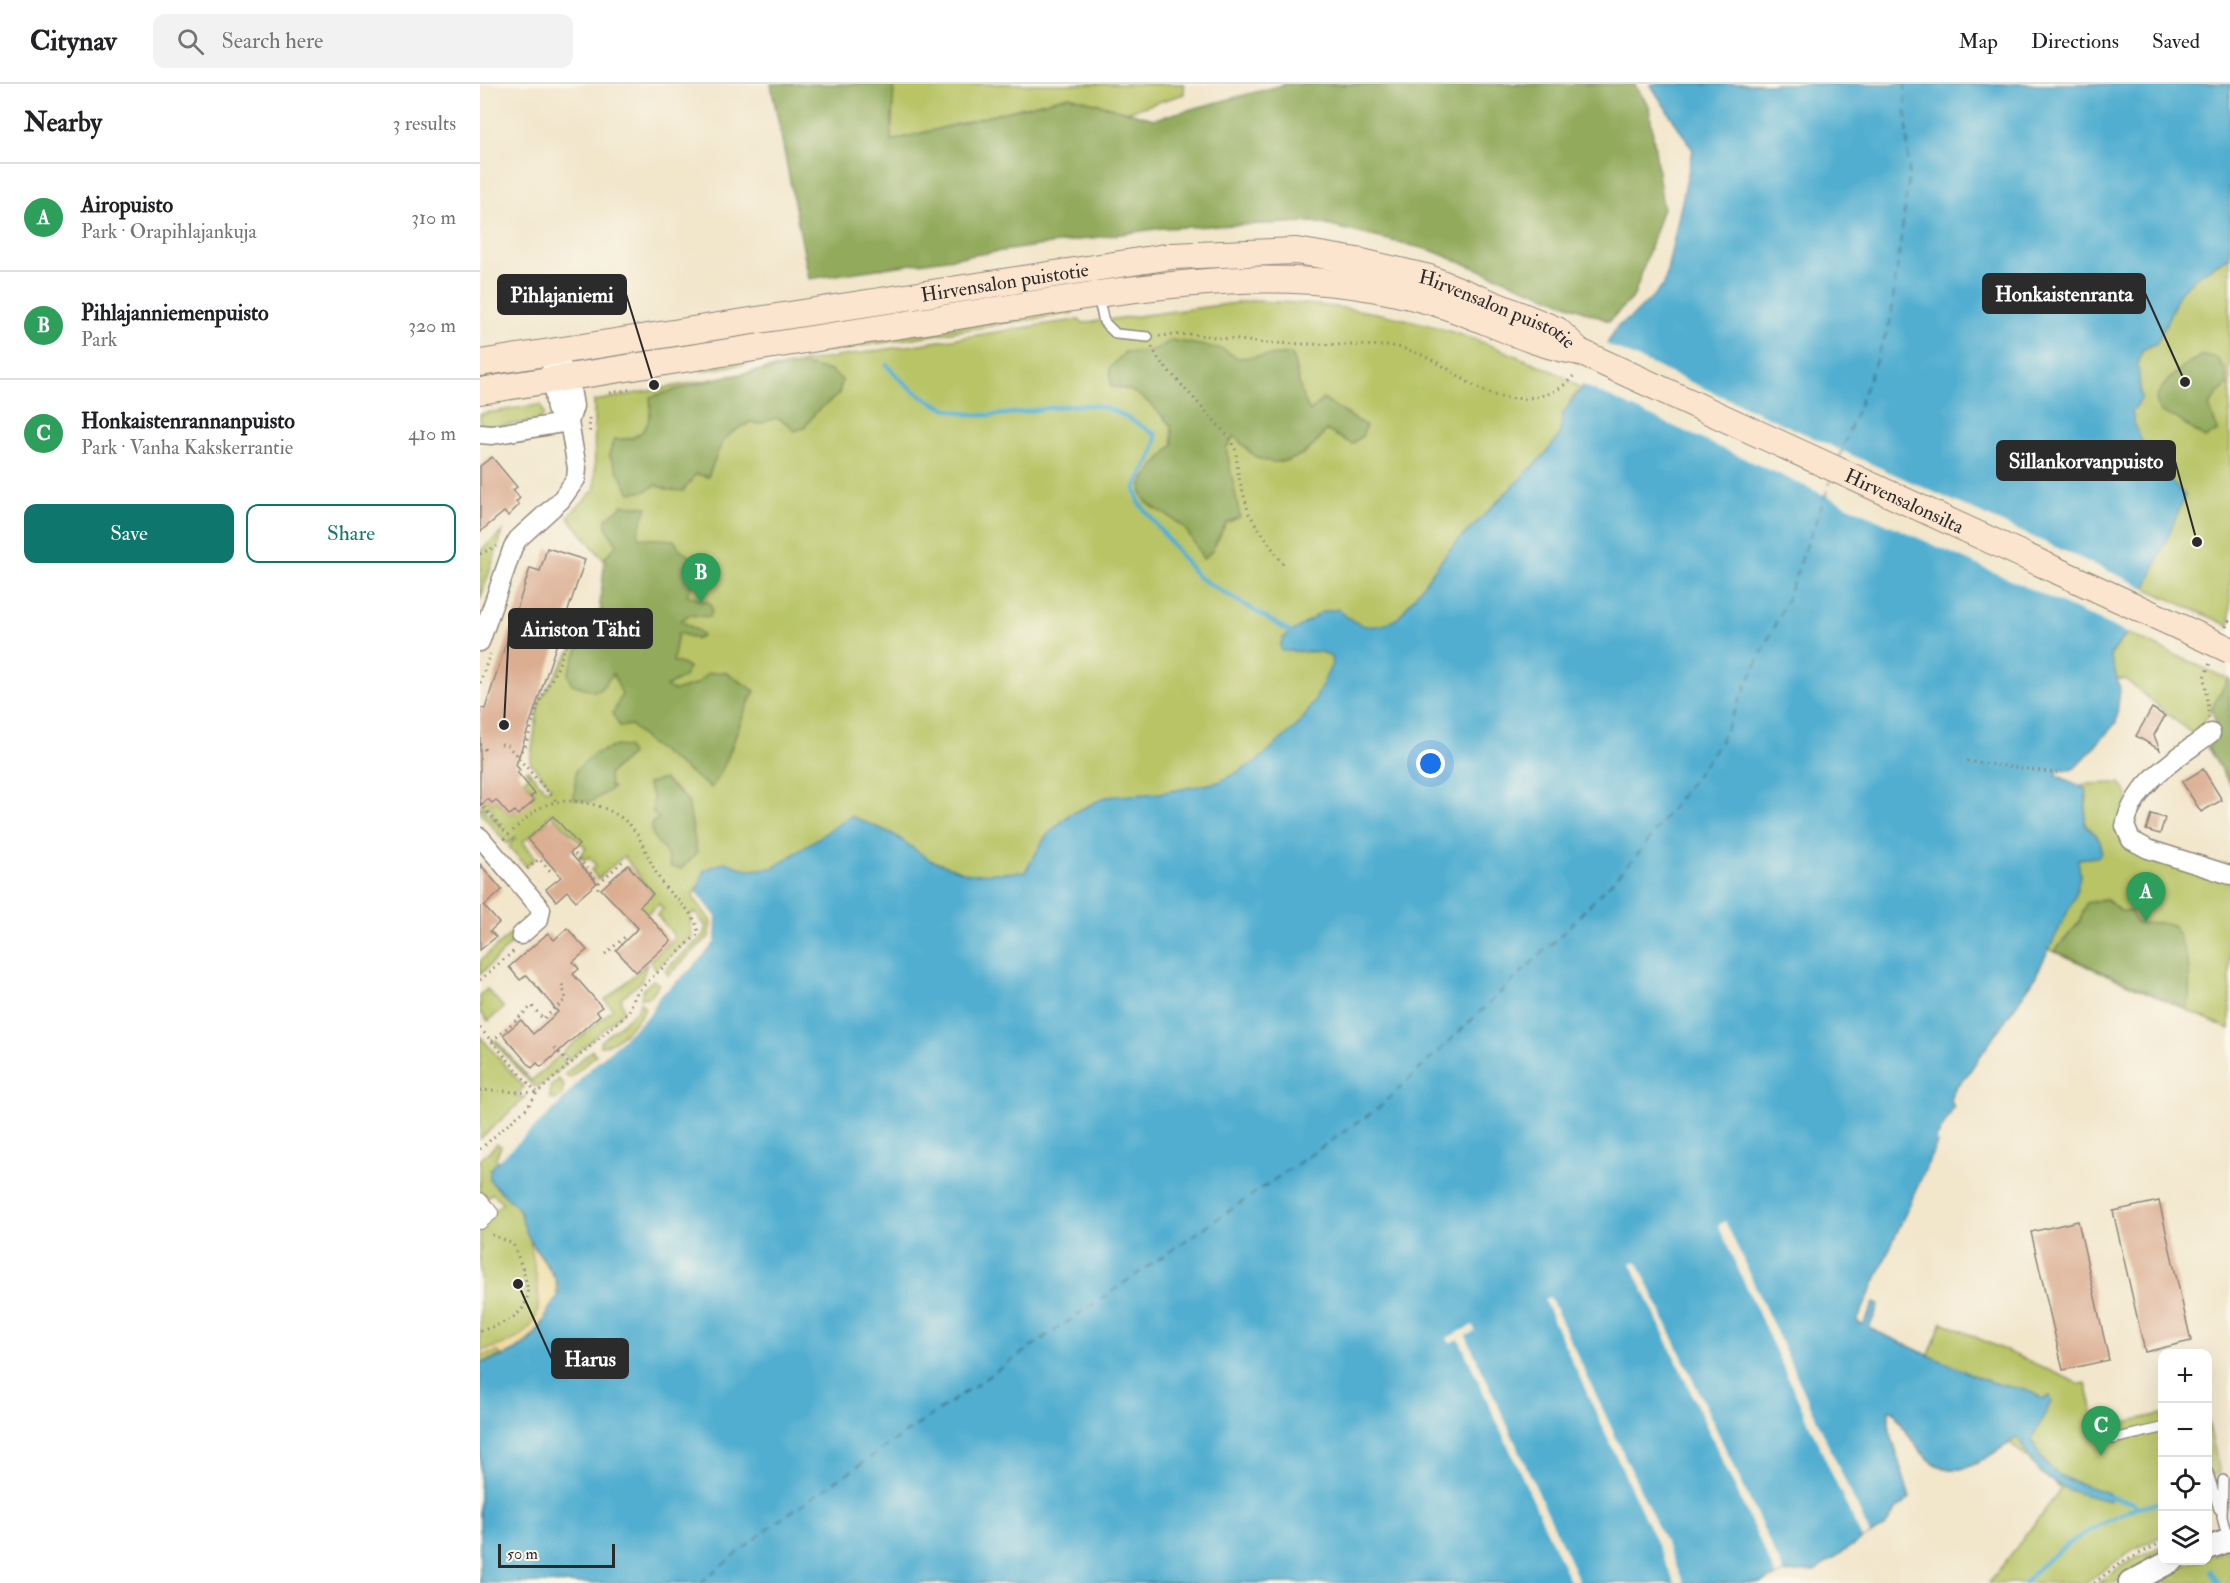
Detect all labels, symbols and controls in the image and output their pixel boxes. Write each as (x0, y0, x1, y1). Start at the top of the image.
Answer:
search box (153, 14, 573, 68)
text: Citynav (30, 24, 117, 59)
icon: search (174, 25, 207, 58)
text: Search here (222, 27, 323, 55)
text: Map (1958, 28, 1998, 55)
text: Directions (2031, 28, 2119, 55)
text: Saved (2152, 28, 2200, 55)
text: Nearby (24, 107, 102, 139)
text: 3 results (393, 111, 456, 136)
text: Airopuisto (81, 191, 173, 219)
text: A (37, 205, 50, 230)
text: 310 m (411, 205, 456, 230)
text: Park · Orapihlajankuja (81, 219, 257, 244)
street label: Hirvensalon puistotie (919, 257, 1091, 308)
street label: Hirvensalon puistotie (1416, 264, 1581, 354)
callout: Honkaistenranta (1983, 274, 2145, 313)
callout: Pihlajaniemi (498, 275, 626, 314)
text: Honkaistenranta (1995, 281, 2134, 308)
text: Pihlajaniemi (510, 282, 614, 309)
text: Pihlajanniemenpuisto (81, 299, 269, 327)
text: B (37, 313, 50, 338)
text: 320 m (408, 313, 456, 338)
text: Park (81, 327, 117, 352)
text: Honkaistenrannanpuisto (81, 407, 295, 435)
text: C (36, 421, 51, 446)
text: 410 m (408, 421, 456, 446)
text: Park · Vanha Kakskerrantie (81, 435, 293, 460)
callout: Sillankorvanpuisto (1997, 441, 2175, 480)
text: Sillankorvanpuisto (2009, 448, 2163, 475)
street label: Hirvensalonsilta (1841, 463, 1969, 540)
button: Save (24, 504, 234, 563)
button: Share (246, 504, 456, 563)
pin: B (682, 554, 720, 603)
callout: Airiston Tähti (509, 609, 652, 648)
text: Airiston Tähti (520, 616, 641, 643)
your location (1416, 749, 1445, 778)
pin: A (2126, 872, 2166, 922)
callout: Harus (552, 1339, 628, 1378)
text: Harus (564, 1346, 616, 1373)
map controls (2158, 1349, 2212, 1565)
button: + (2158, 1349, 2212, 1403)
button: − (2158, 1403, 2212, 1457)
pin: C (2082, 1406, 2120, 1456)
button: locate (2158, 1457, 2212, 1511)
button: layers (2158, 1511, 2212, 1565)
scale bar (498, 1541, 615, 1568)
text: 50 m (507, 1544, 538, 1564)

